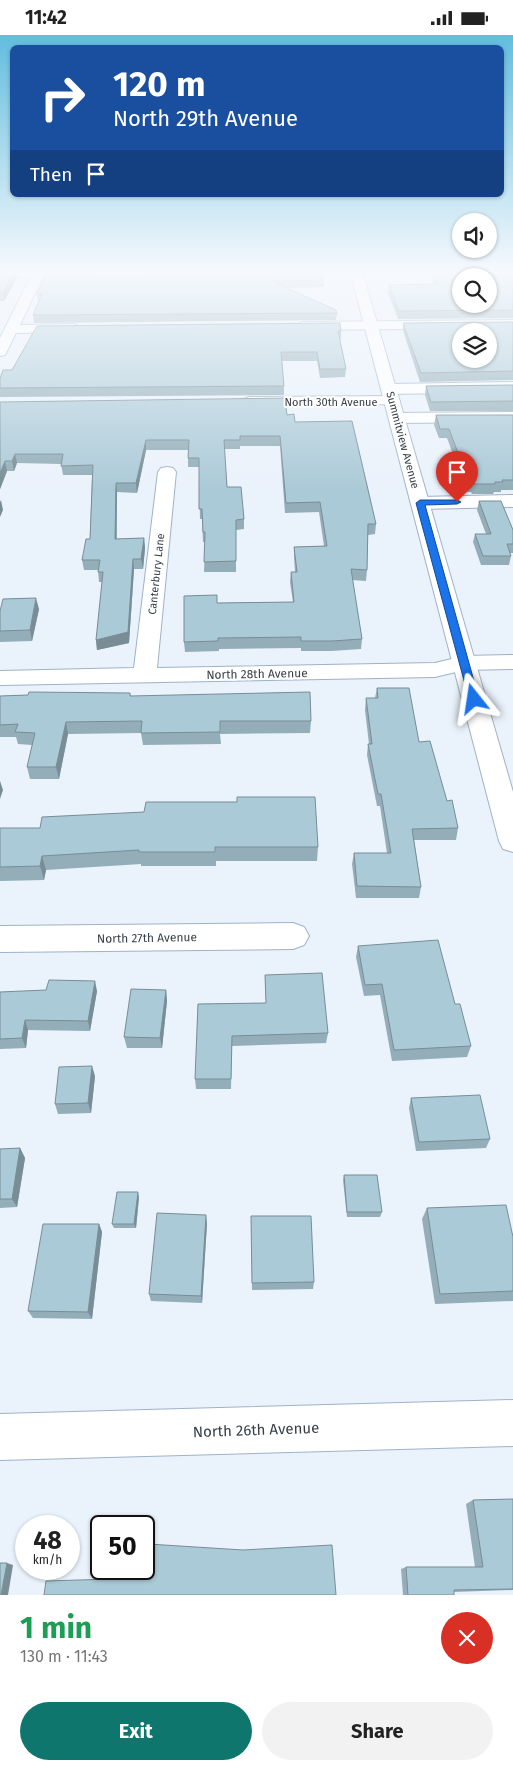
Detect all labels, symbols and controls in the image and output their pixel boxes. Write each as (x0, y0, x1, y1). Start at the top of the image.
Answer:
text: 11:42 (25, 6, 67, 29)
text: 120 m (113, 63, 206, 105)
icon: right (30, 65, 95, 130)
text: North 29th Avenue (113, 105, 298, 132)
icon: arrive (82, 160, 110, 188)
text: Then (30, 163, 72, 186)
map controls (452, 213, 497, 368)
button: sound (452, 213, 497, 258)
button: search (452, 268, 497, 313)
button: layers (452, 323, 497, 368)
street label: Summitview Avenue (383, 390, 422, 490)
street label: North 30th Avenue (285, 396, 377, 409)
pin (436, 451, 478, 502)
icon: arrive (443, 458, 471, 486)
street label: Canterbury Lane (146, 533, 167, 615)
street label: North 28th Avenue (206, 666, 308, 682)
position arrow (447, 672, 499, 724)
street label: North 27th Avenue (97, 930, 197, 946)
street label: North 26th Avenue (193, 1419, 319, 1441)
speed limit sign: 50 (90, 1515, 155, 1580)
text: 48 (33, 1526, 62, 1556)
text: km/h (33, 1553, 62, 1567)
text: 1 min (20, 1610, 92, 1646)
button: close (441, 1612, 493, 1664)
text: 130 m · 11:43 (20, 1647, 108, 1666)
button: Exit (20, 1702, 252, 1760)
button: Share (262, 1702, 493, 1760)

